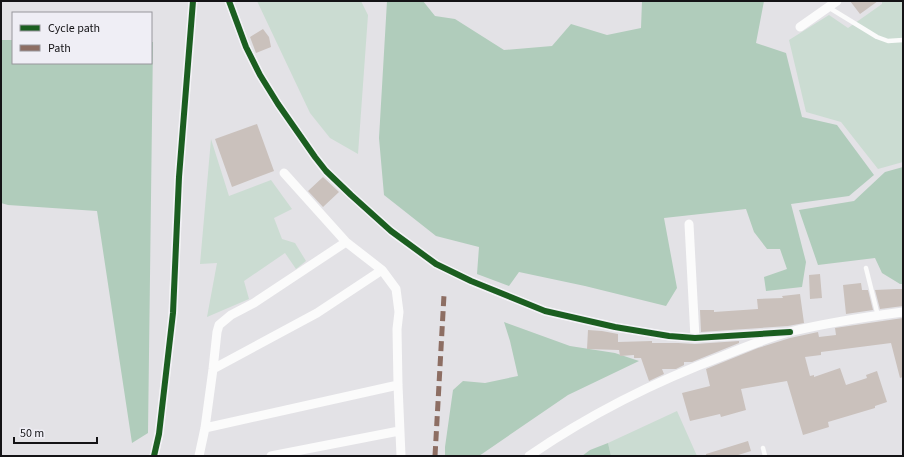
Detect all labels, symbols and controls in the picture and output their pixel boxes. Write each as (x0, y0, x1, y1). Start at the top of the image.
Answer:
legend (12, 12, 152, 64)
text: Cycle path (48, 20, 100, 37)
text: Path (48, 40, 71, 57)
scale bar (14, 419, 97, 445)
text: 50 m (20, 425, 44, 442)

